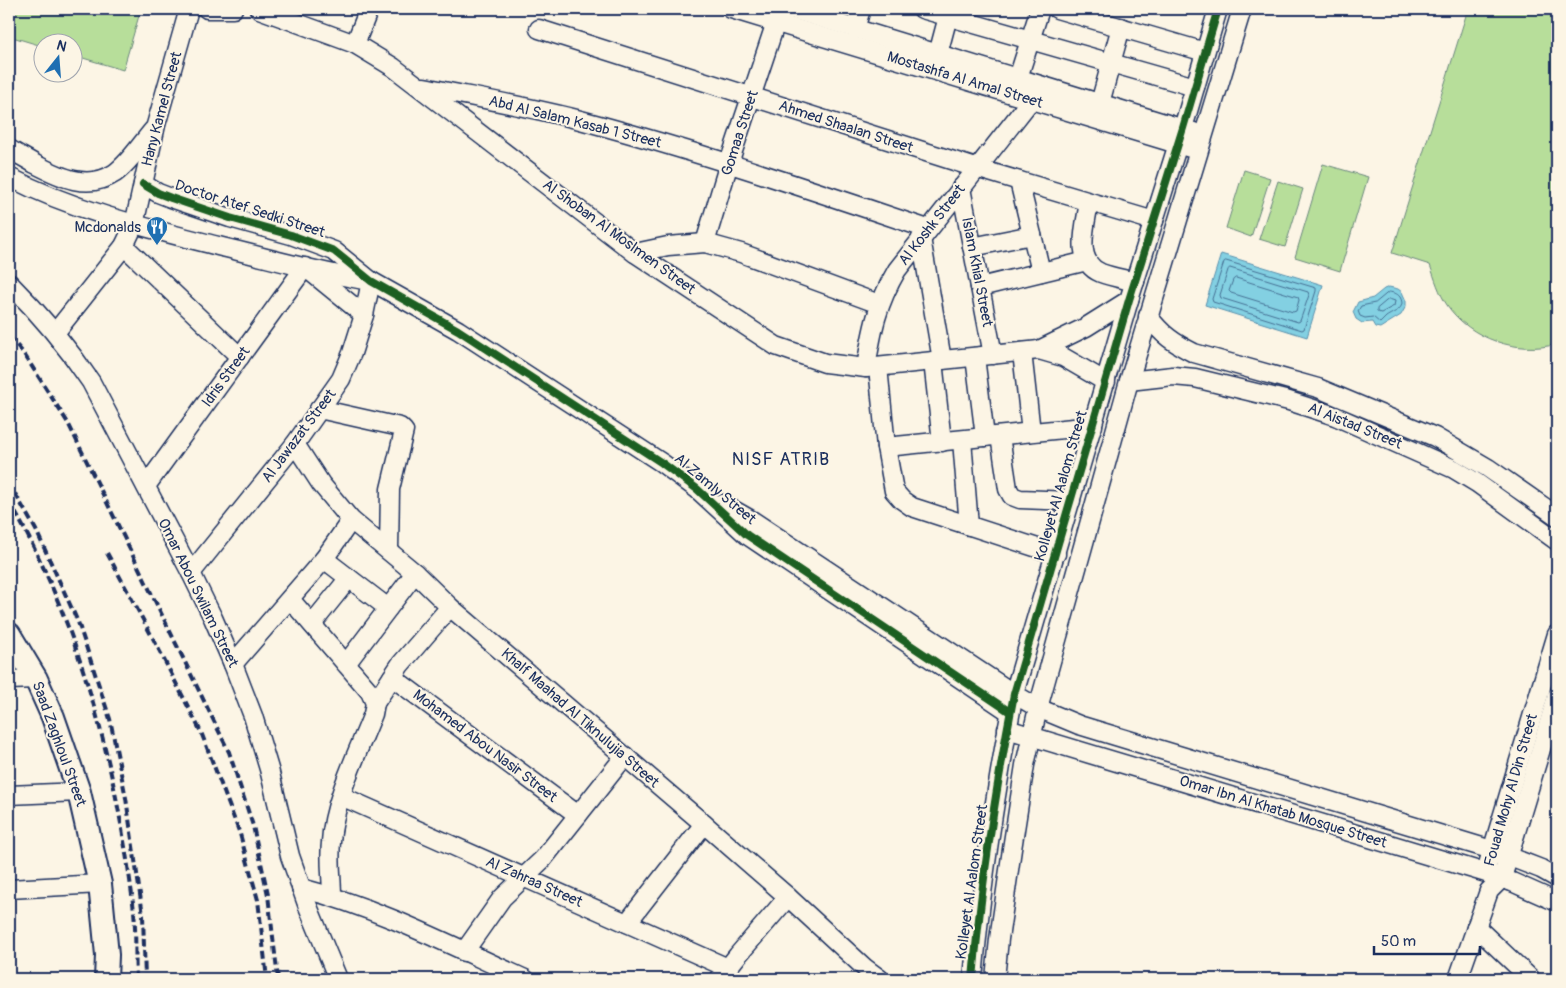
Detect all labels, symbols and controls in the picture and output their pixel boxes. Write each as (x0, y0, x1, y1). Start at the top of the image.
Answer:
north arrow (32, 32, 82, 82)
text: N (55, 37, 69, 56)
street label: Mostashfa Al Amal Street (885, 47, 1046, 113)
street label: Hany Kamel Street (138, 49, 187, 169)
street label: Gomaa Street (717, 87, 763, 178)
street label: Abd Al Salam Kasab 1 Street (487, 91, 664, 153)
street label: Ahmed Shaalan Street (776, 96, 917, 158)
street label: Al Shoban Al Moslmen Street (539, 175, 700, 299)
street label: Doctor Atef Sedki Street (173, 176, 328, 243)
street label: Al Koshk Street (894, 180, 970, 269)
restaurant icon: Mcdonalds (145, 215, 169, 246)
street label: Islam Khial Street (957, 215, 997, 329)
place label: Mcdonalds (75, 218, 141, 237)
street label: Idris Street (198, 342, 255, 411)
street label: Al Jawazat Street (258, 385, 341, 487)
street label: Al Aistad Street (1305, 398, 1406, 454)
street label: Kolleyet Al Aalom Street (1030, 407, 1092, 564)
district label: NISF ATRIB (732, 448, 830, 471)
street label: Al Zamly Street (670, 449, 761, 529)
street label: Omar Abou Swilam Street (154, 515, 243, 672)
street label: Khalf Maahad Al Tiknulujia Street (497, 644, 664, 792)
street label: Saad Zaghloul Street (28, 679, 91, 810)
street label: Mohamed Abou Nasir Street (409, 685, 562, 807)
street label: Fouad Mohy Al Din Street (1480, 711, 1542, 869)
street label: Omar Ibn Al Khatab Mosque Street (1177, 771, 1390, 853)
street label: Kolleyet Al Aalom Street (952, 802, 992, 961)
street label: Al Zahraa Street (483, 852, 586, 912)
scale bar (1374, 923, 1480, 955)
text: 50 m (1381, 932, 1416, 951)

